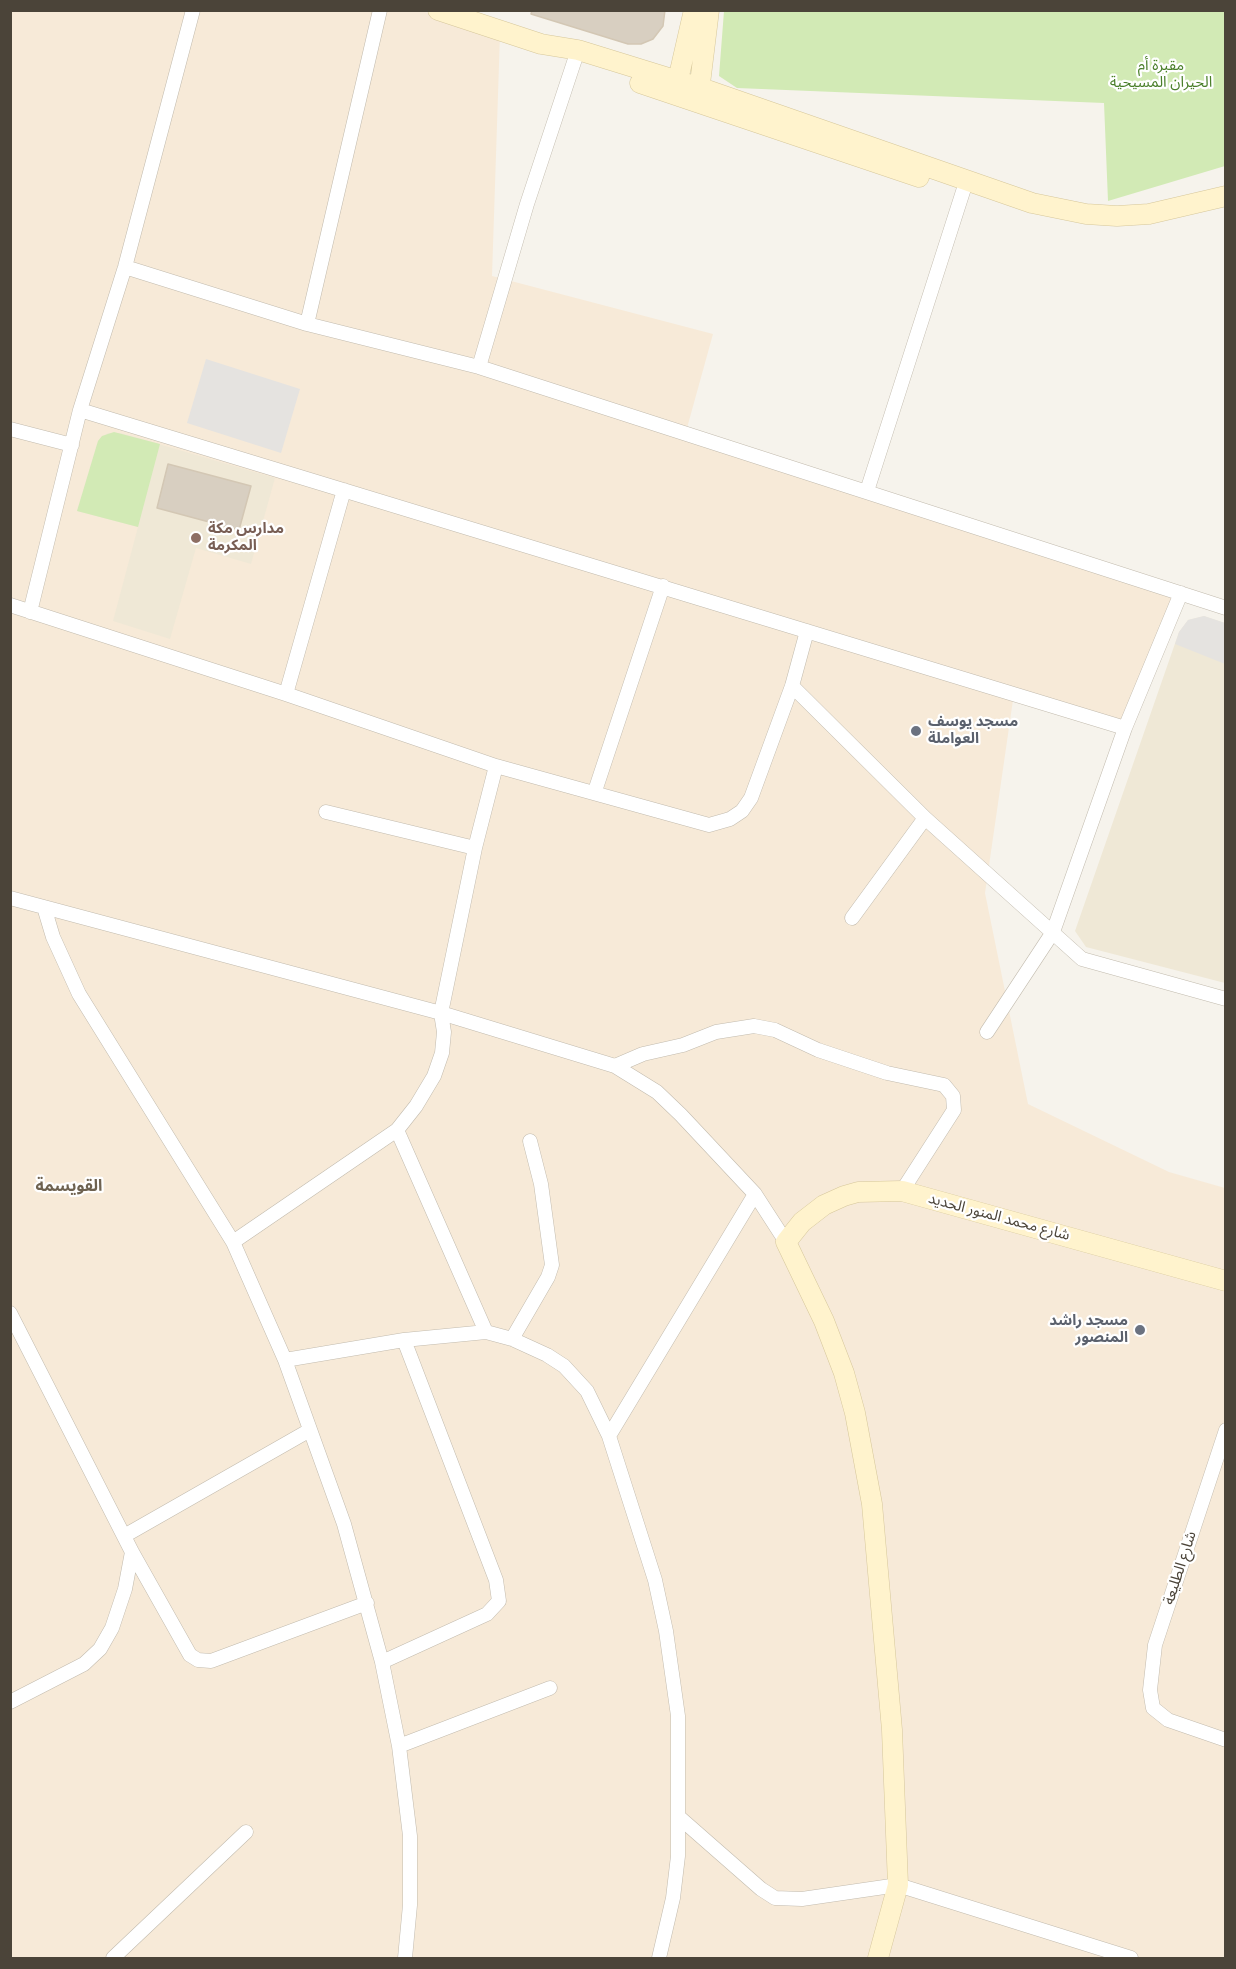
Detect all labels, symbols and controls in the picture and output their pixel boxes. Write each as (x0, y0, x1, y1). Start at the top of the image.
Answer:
park label: مقبرة أم الحيران المسيحية (1110, 57, 1212, 92)
place label: مدارس مكة المكرمة (208, 520, 284, 555)
marker: مدارس مكة المكرمة (189, 531, 203, 545)
place label: مسجد يوسف العواملة (928, 713, 1018, 748)
marker: مسجد يوسف العواملة (909, 724, 923, 738)
district label: القويسمة (36, 1176, 102, 1196)
street label: شارع محمد المنور الحديد (926, 1189, 1072, 1245)
place label: مسجد راشد المنصور (1049, 1312, 1128, 1347)
marker: مسجد راشد المنصور (1133, 1323, 1147, 1337)
street label: شارع الطليعة (1160, 1529, 1200, 1607)

